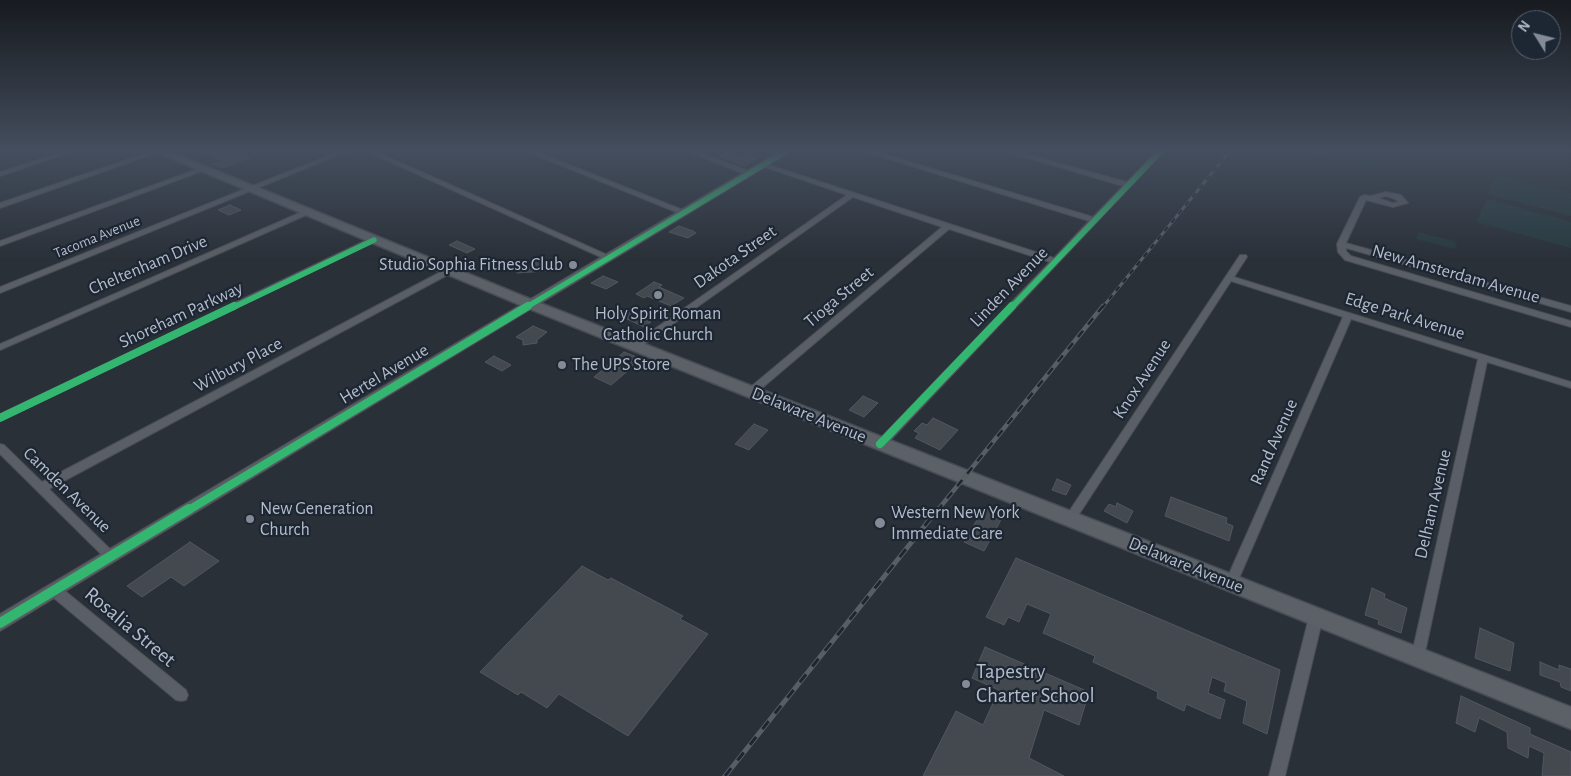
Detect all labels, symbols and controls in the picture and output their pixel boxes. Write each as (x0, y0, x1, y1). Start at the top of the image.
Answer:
north arrow (1511, 10, 1561, 60)
text: N (1516, 19, 1533, 35)
street label: Tacoma Avenue (51, 212, 143, 262)
street label: Dakota Street (689, 221, 781, 293)
street label: Cheltenham Drive (85, 230, 211, 300)
street label: New Amsterdam Avenue (1370, 240, 1542, 308)
street label: Linden Avenue (965, 242, 1053, 332)
place label: Studio Sophia Fitness Club (379, 254, 563, 276)
marker: Studio Sophia Fitness Club (567, 259, 579, 271)
street label: Tioga Street (800, 262, 878, 332)
street label: Shoreham Parkway (116, 277, 246, 353)
street label: Edge Park Avenue (1343, 288, 1467, 344)
marker: Holy Spirit Roman Catholic Church (652, 289, 664, 301)
place label: Holy Spirit Roman Catholic Church (595, 303, 721, 346)
street label: Wilbury Place (190, 333, 286, 397)
street label: Knox Avenue (1108, 335, 1176, 423)
street label: Hertel Avenue (336, 339, 432, 409)
place label: The UPS Store (572, 354, 670, 376)
marker: The UPS Store (556, 359, 568, 371)
street label: Delaware Avenue (748, 382, 870, 448)
street label: Rand Avenue (1245, 396, 1303, 488)
street label: Camden Avenue (18, 443, 116, 537)
street label: Delham Avenue (1410, 447, 1456, 561)
place label: New Generation Church (260, 498, 374, 540)
place label: Western New York Immediate Care (891, 502, 1019, 544)
marker: New Generation Church (244, 513, 256, 525)
marker: Western New York Immediate Care (873, 516, 887, 530)
street label: Delaware Avenue (1125, 532, 1247, 598)
street label: Rosalia Street (79, 581, 181, 673)
place label: Tapestry Charter School (976, 659, 1095, 709)
marker: Tapestry Charter School (960, 678, 972, 690)

